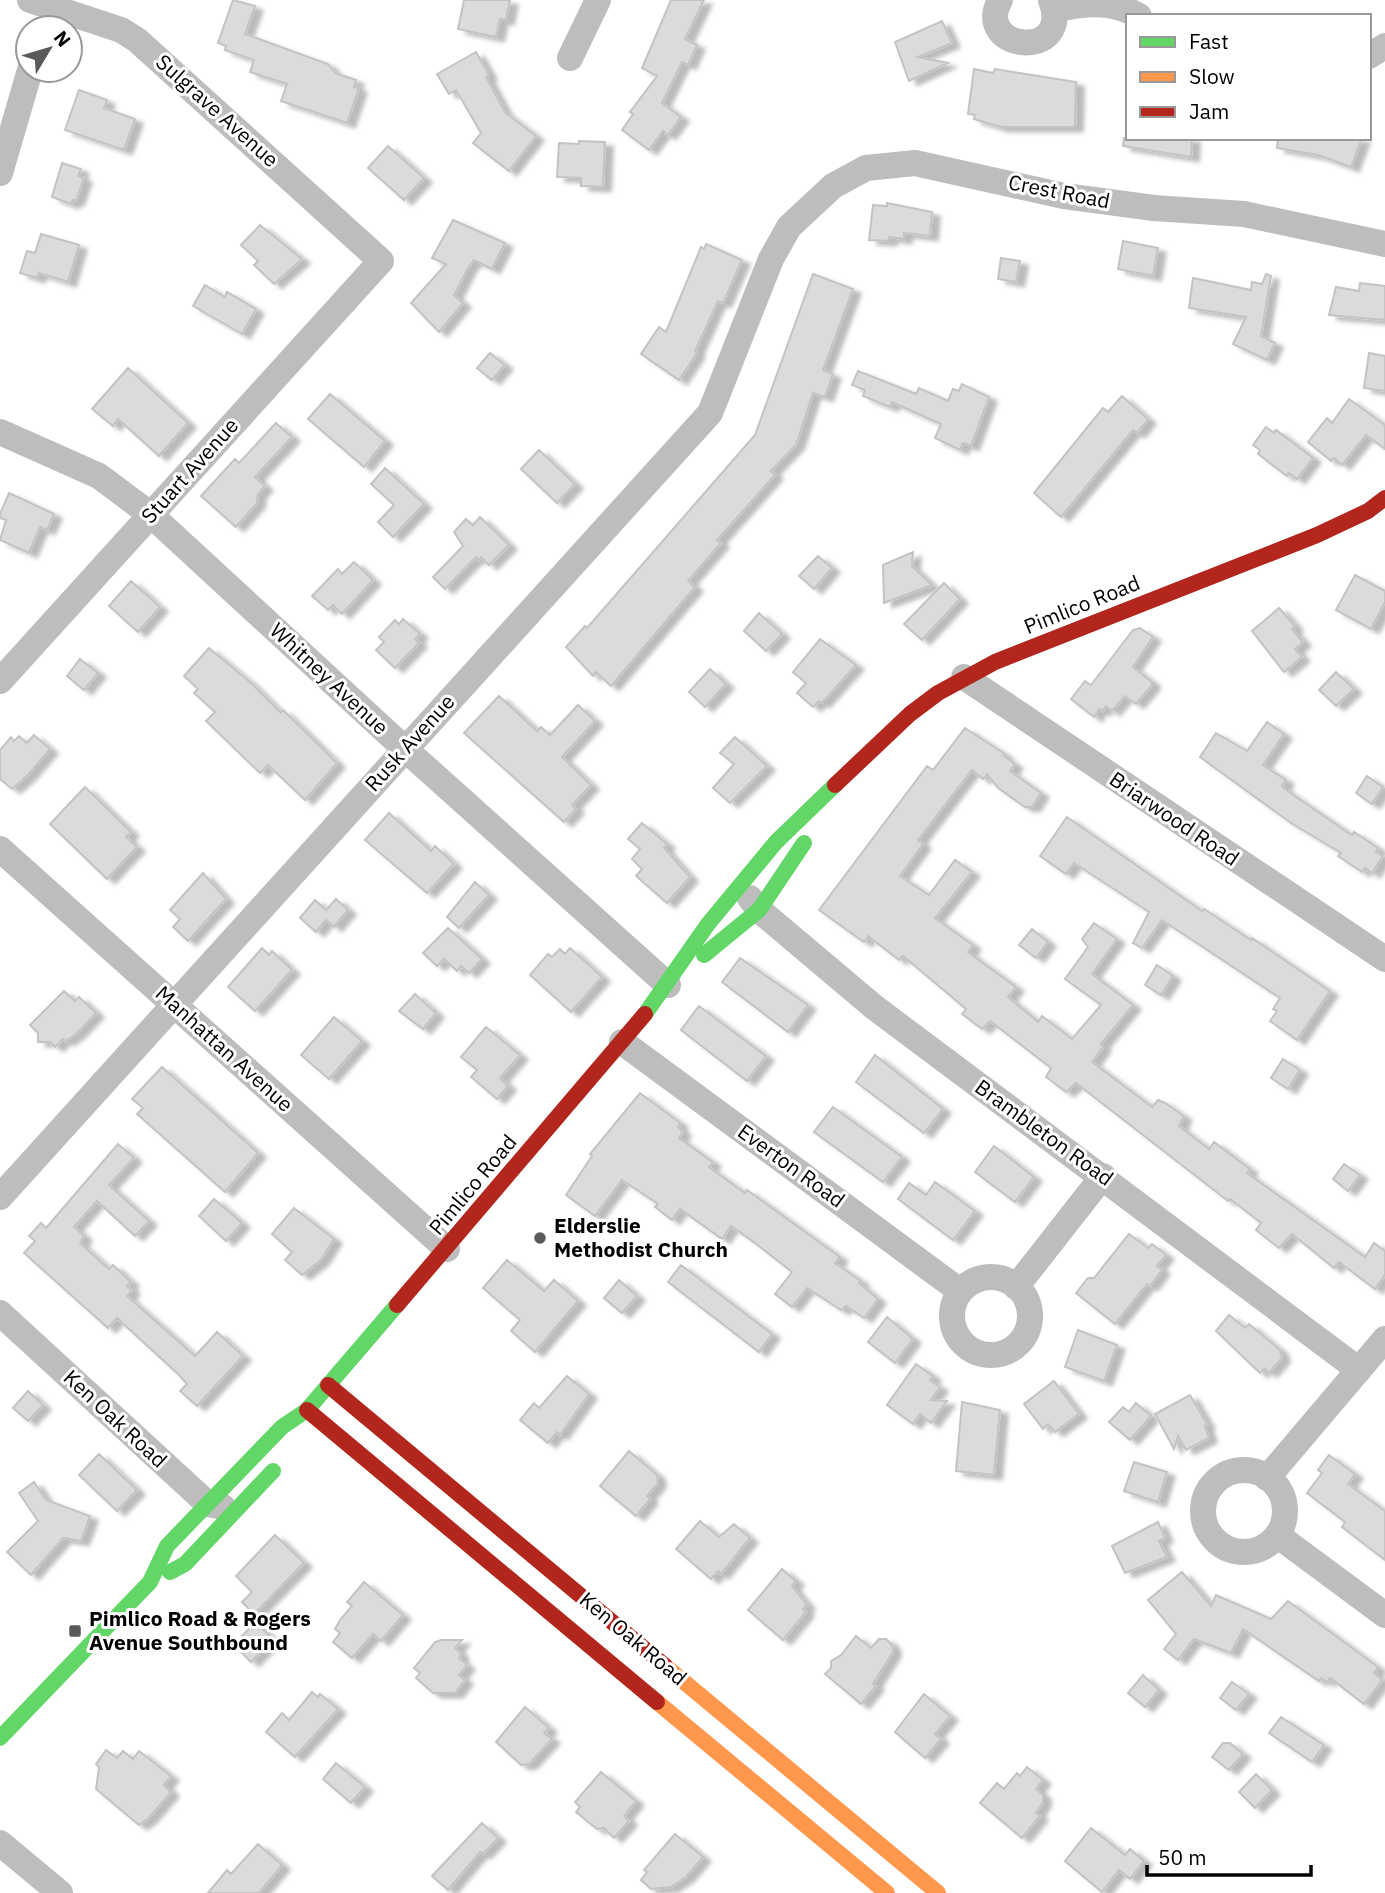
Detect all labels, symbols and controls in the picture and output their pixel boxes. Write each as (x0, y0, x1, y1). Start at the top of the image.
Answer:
north arrow (14, 14, 84, 84)
legend (1126, 14, 1371, 140)
text: N (49, 26, 76, 51)
text: Fast (1189, 27, 1229, 55)
street label: Sulgrave Avenue (150, 48, 285, 173)
text: Slow (1189, 62, 1235, 90)
text: Jam (1189, 97, 1229, 125)
street label: Crest Road (1006, 167, 1112, 215)
street label: Stuart Avenue (134, 412, 244, 529)
street label: Pimlico Road (1019, 568, 1144, 640)
street label: Whitney Avenue (264, 616, 395, 740)
street label: Rusk Avenue (358, 688, 460, 797)
street label: Briarwood Road (1104, 764, 1245, 872)
street label: Manhattan Avenue (150, 979, 299, 1118)
street label: Brambleton Road (970, 1073, 1119, 1192)
street label: Everton Road (732, 1117, 851, 1214)
street label: Pimlico Road (422, 1128, 522, 1240)
place label: Elderslie Methodist Church (554, 1211, 728, 1263)
marker: Elderslie Methodist Church (532, 1230, 548, 1246)
street label: Ken Oak Road (58, 1363, 173, 1473)
street label: Ken Oak Road (574, 1585, 693, 1691)
place label: Pimlico Road & Rogers Avenue Southbound (89, 1604, 311, 1656)
marker: Pimlico Road & Rogers Avenue Southbound (67, 1623, 83, 1639)
scale bar (1147, 1834, 1312, 1878)
text: 50 m (1158, 1843, 1207, 1871)

